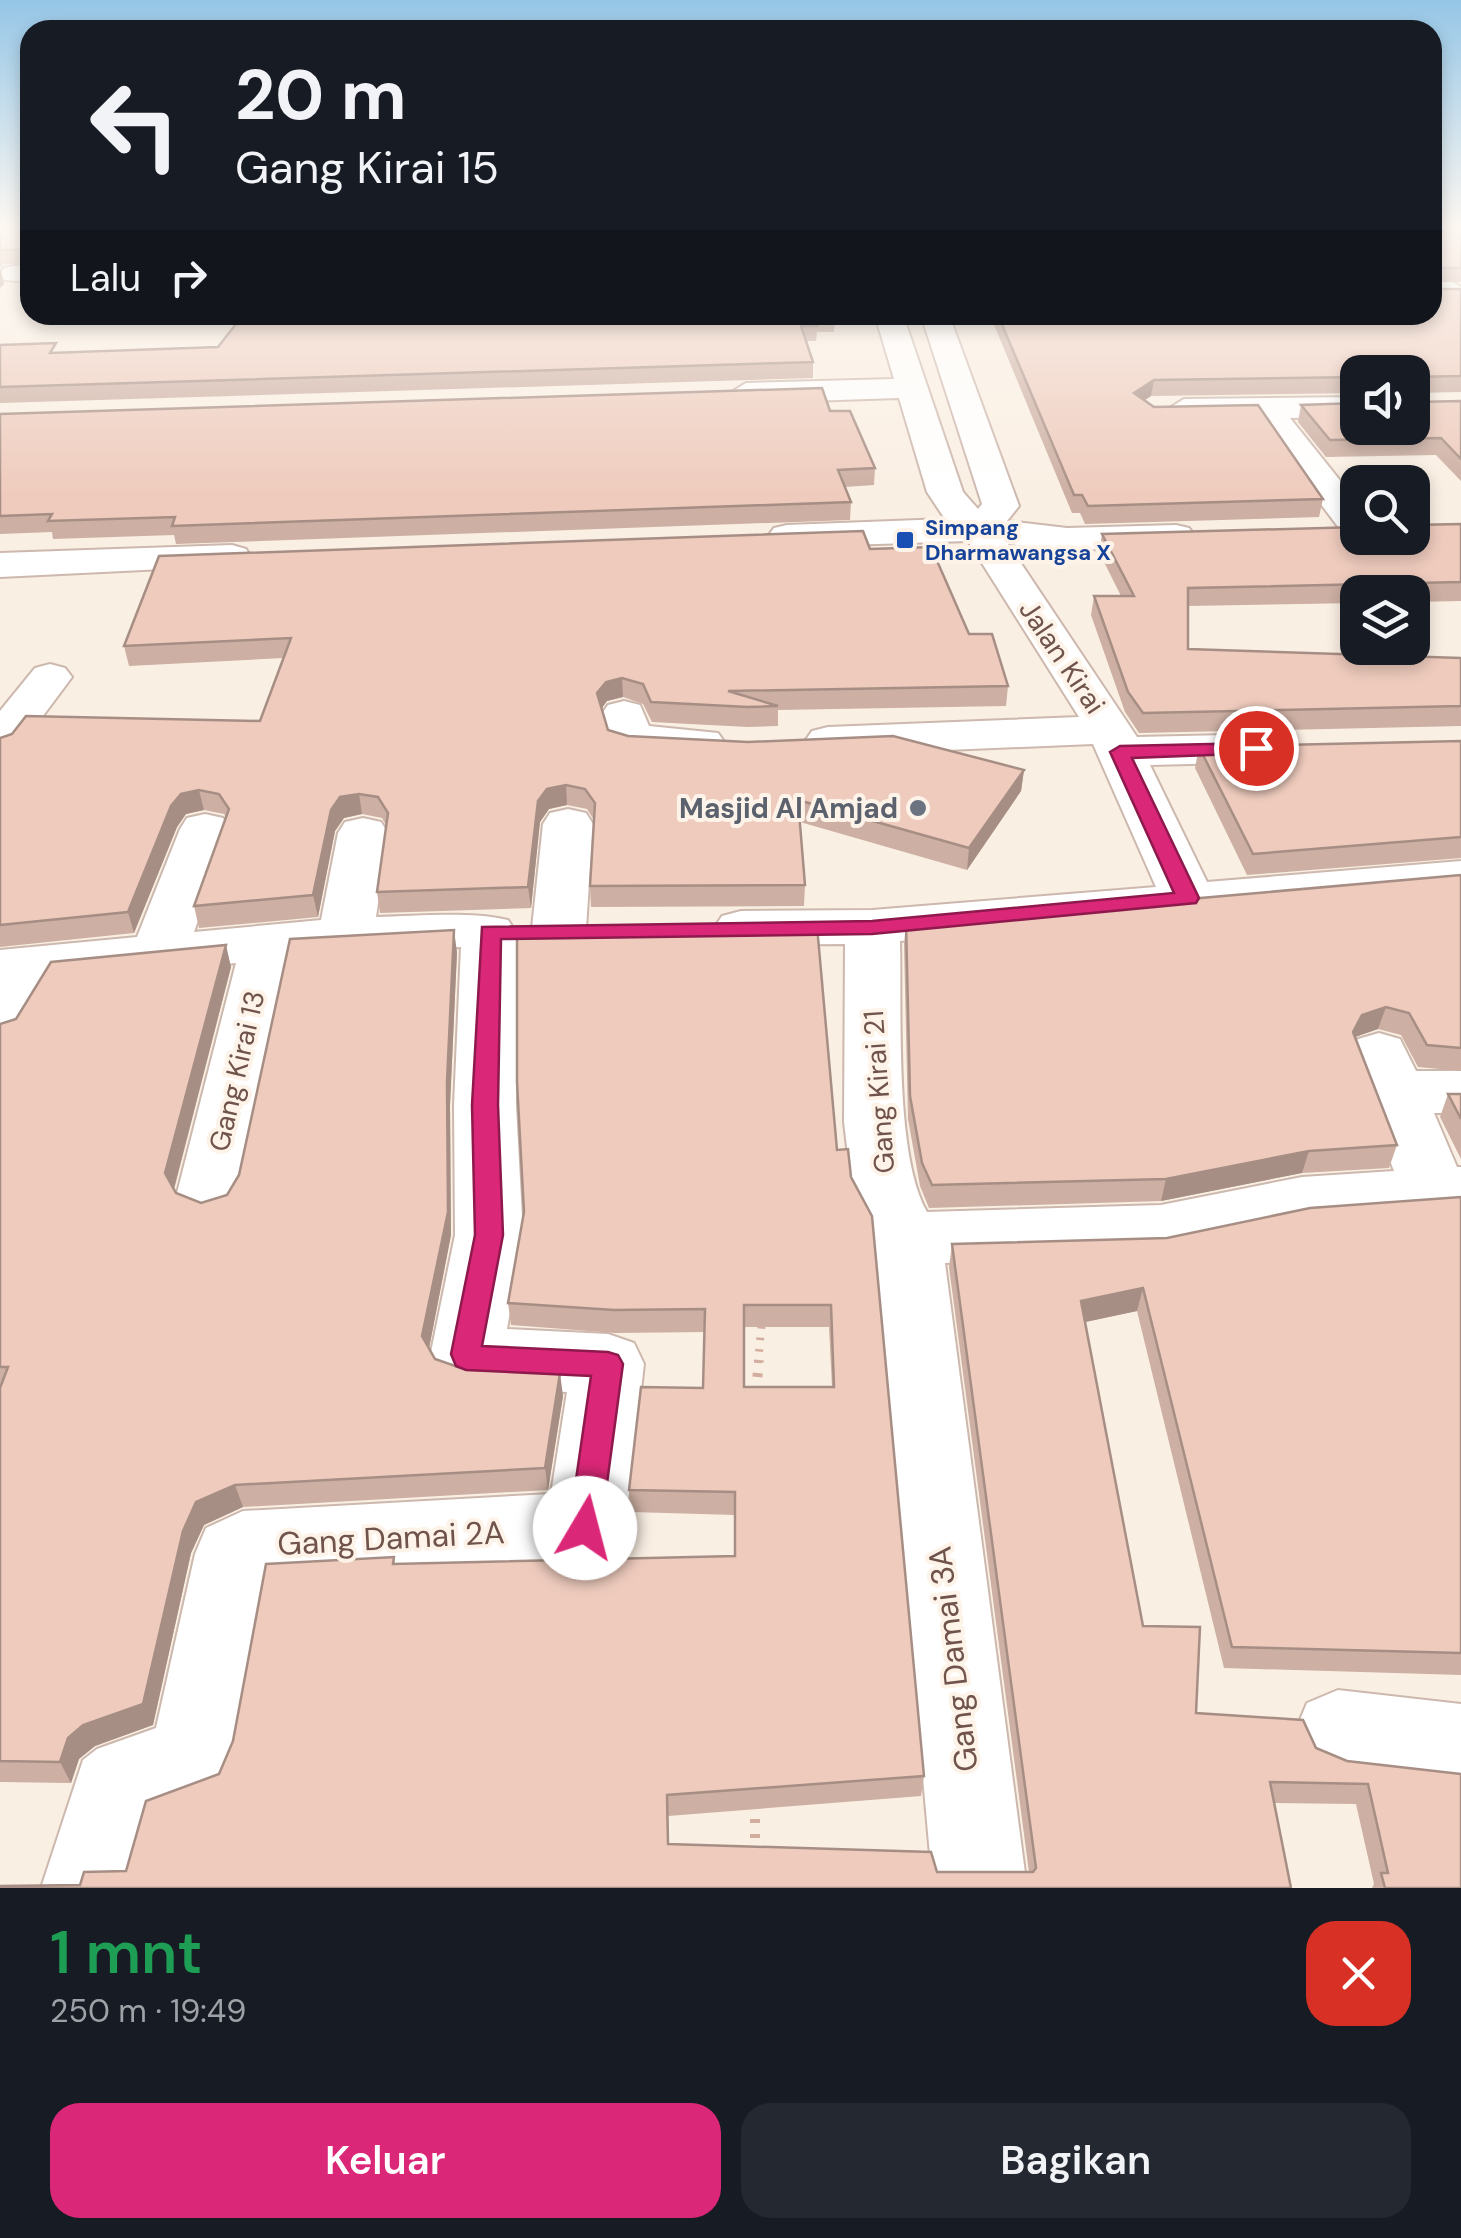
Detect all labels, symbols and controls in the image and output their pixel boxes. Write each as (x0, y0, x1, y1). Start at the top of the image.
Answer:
text: 20 m (235, 50, 407, 141)
icon: left (70, 60, 200, 190)
text: Gang Kirai 15 (235, 138, 499, 197)
icon: right (161, 250, 216, 305)
text: Lalu (70, 253, 141, 303)
map controls (1340, 355, 1430, 665)
button: sound (1340, 355, 1430, 445)
button: search (1340, 465, 1430, 555)
place label: Simpang Dharmawangsa X (925, 513, 1111, 567)
marker: Simpang Dharmawangsa X (894, 529, 916, 551)
button: layers (1340, 575, 1430, 665)
street label: Jalan Kirai (1010, 593, 1114, 721)
pin (1214, 706, 1299, 791)
icon: arrive (1229, 721, 1284, 776)
place label: Masjid Al Amjad (679, 790, 898, 827)
marker: Masjid Al Amjad (907, 797, 929, 819)
street label: Gang Kirai 13 (201, 987, 273, 1155)
street label: Gang Kirai 21 (855, 1009, 903, 1175)
position arrow (533, 1476, 637, 1580)
street label: Gang Damai 2A (276, 1511, 506, 1565)
street label: Gang Damai 3A (918, 1544, 988, 1774)
text: 1 mnt (50, 1913, 203, 1992)
button: close (1306, 1921, 1411, 2026)
text: 250 m · 19:49 (50, 1990, 246, 2032)
button: Keluar (50, 2103, 721, 2218)
button: Bagikan (741, 2103, 1411, 2218)

